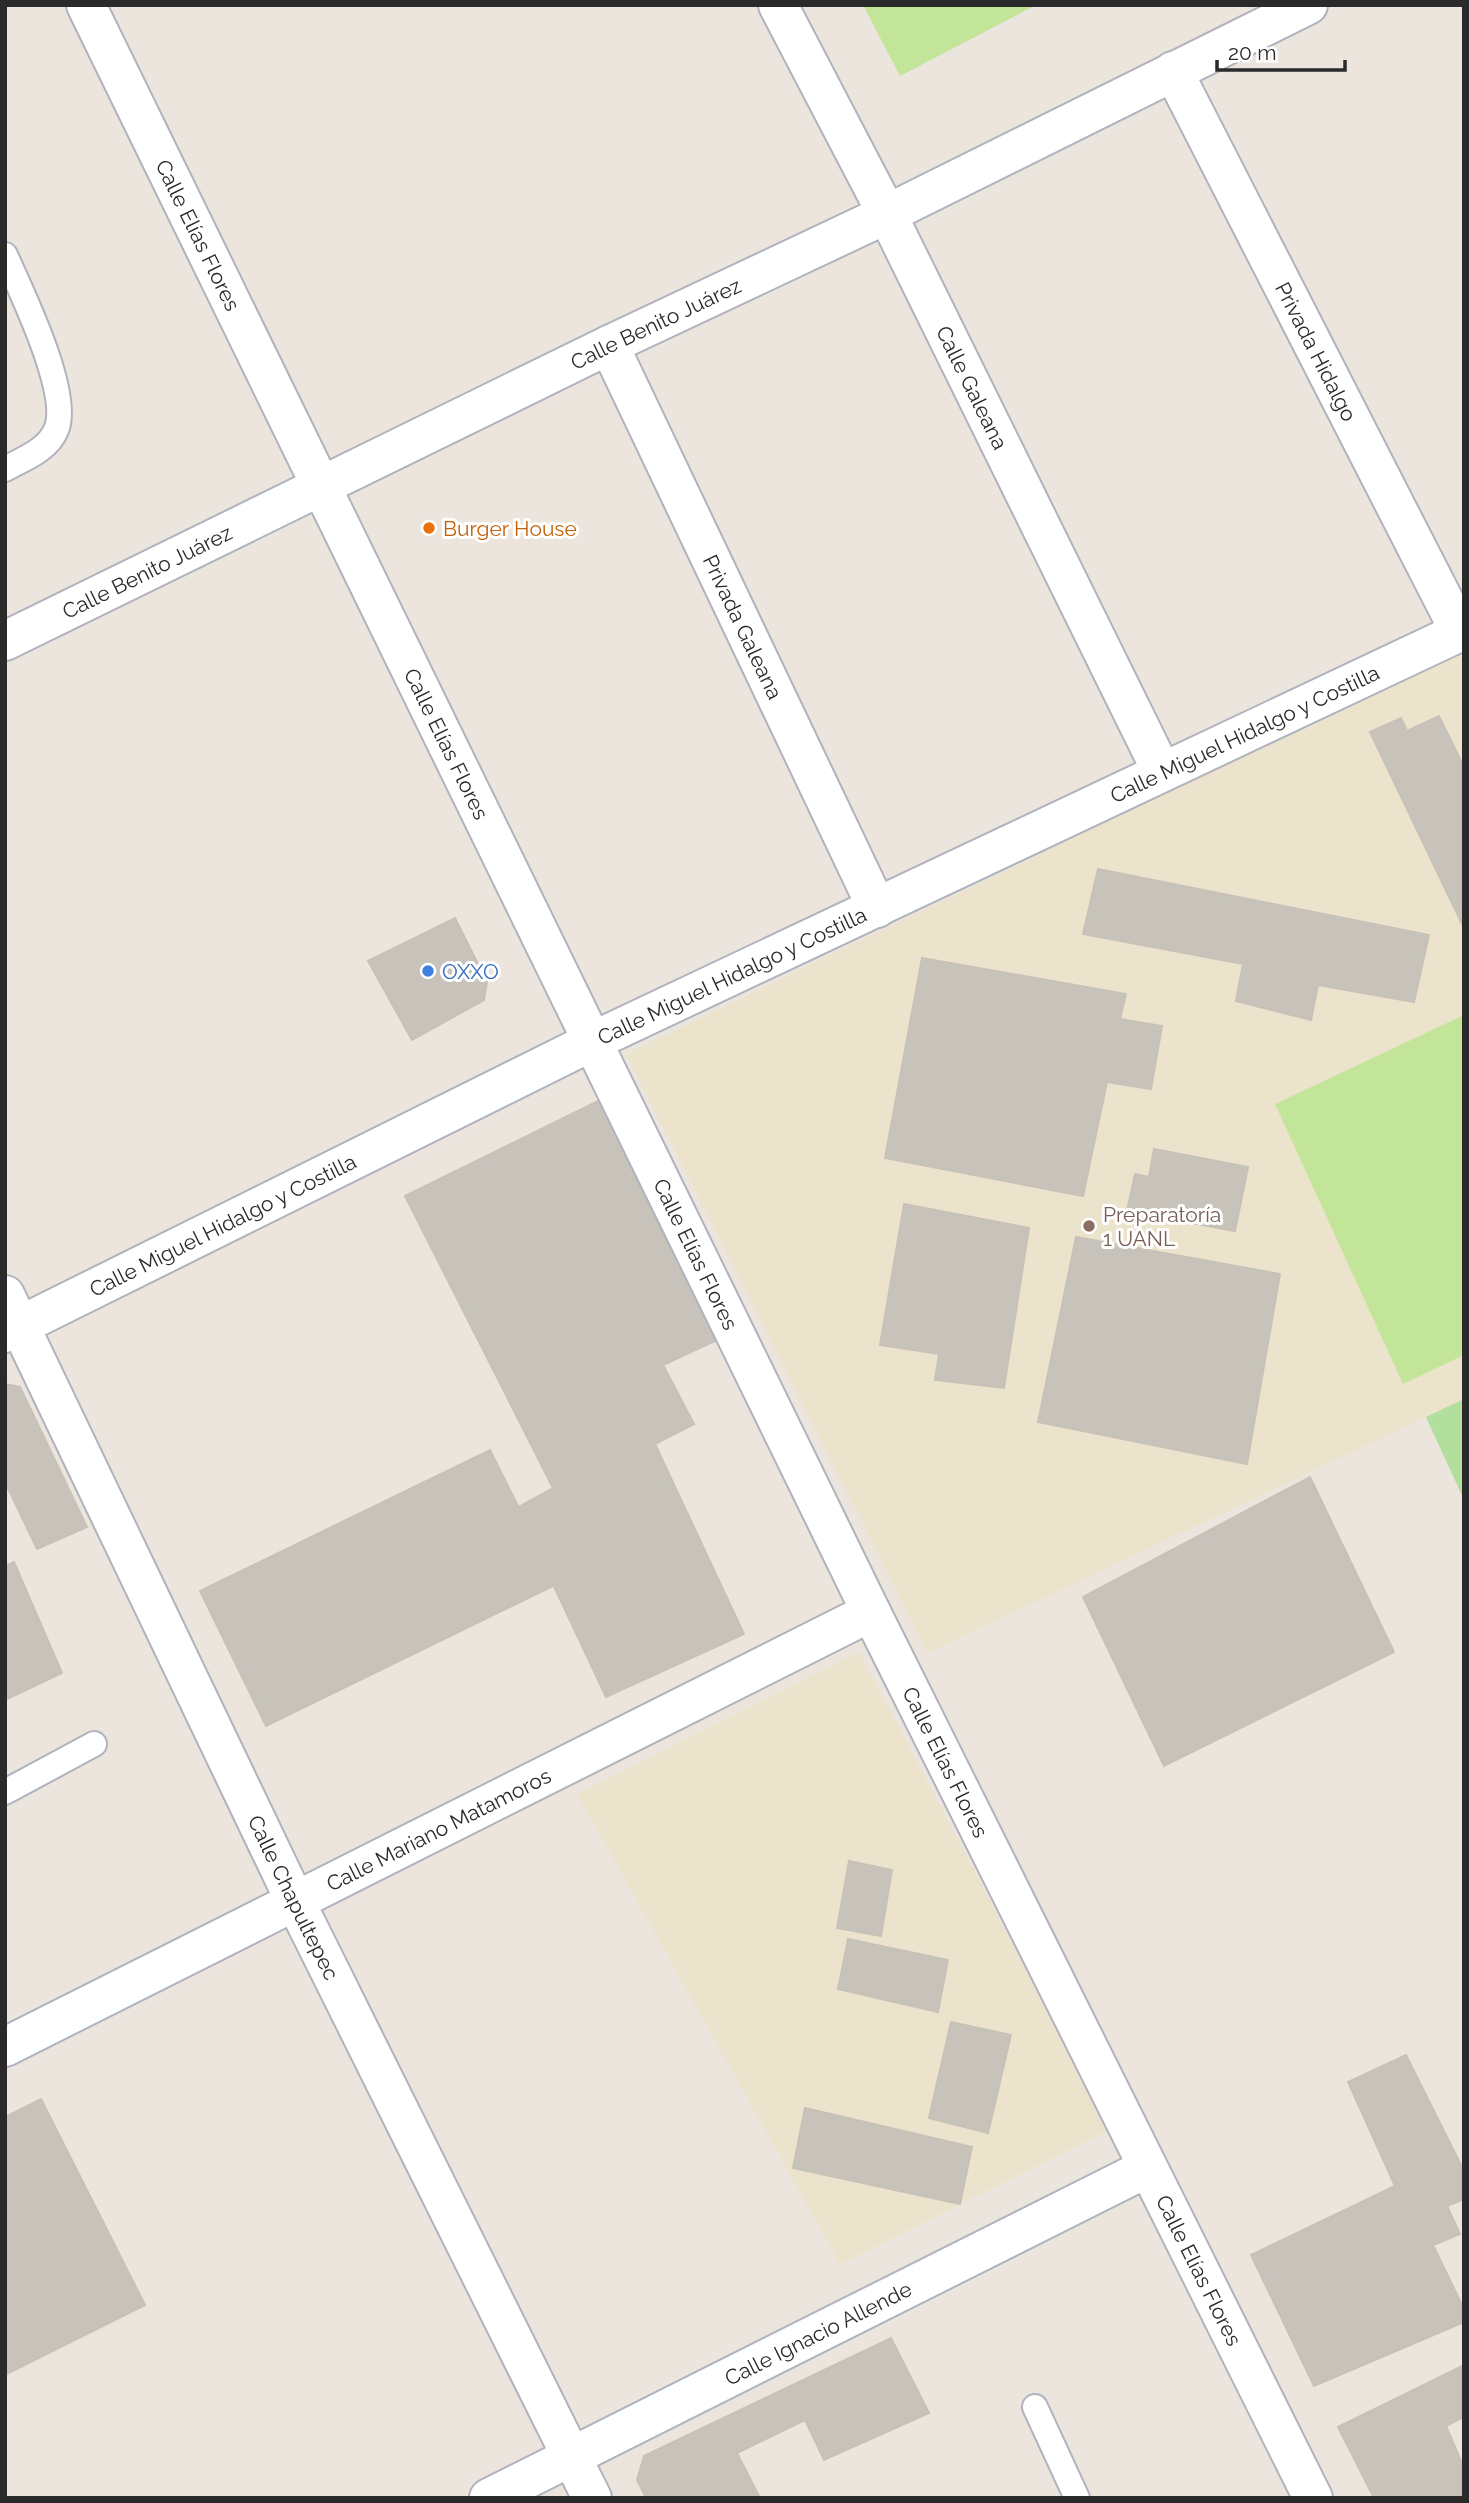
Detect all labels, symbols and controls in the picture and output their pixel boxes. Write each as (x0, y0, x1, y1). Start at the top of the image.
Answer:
scale bar (1217, 28, 1345, 72)
text: 20 m (1228, 40, 1276, 65)
street label: Calle Elías Flores (151, 155, 246, 315)
street label: Calle Benito Juárez (566, 272, 745, 375)
street label: Privada Hidalgo (1270, 278, 1362, 425)
street label: Calle Galeana (931, 321, 1013, 453)
place label: Burger House (443, 516, 577, 541)
street label: Calle Benito Juárez (58, 519, 236, 624)
marker: Burger House (421, 520, 437, 536)
street label: Privada Galeana (698, 550, 788, 703)
street label: Calle Miguel Hidalgo y Costilla (1106, 659, 1383, 808)
street label: Calle Elías Flores (399, 664, 494, 823)
street label: Calle Miguel Hidalgo y Costilla (593, 901, 870, 1050)
place label: OXXO (442, 959, 499, 984)
marker: OXXO (420, 963, 436, 979)
street label: Calle Miguel Hidalgo y Costilla (85, 1148, 360, 1302)
street label: Calle Elías Flores (649, 1174, 744, 1334)
place label: Preparatoría 1 UANL (1103, 1202, 1221, 1251)
marker: Preparatoría 1 UANL (1081, 1218, 1097, 1234)
street label: Calle Elías Flores (898, 1682, 994, 1841)
street label: Calle Mariano Matamoros (322, 1762, 555, 1896)
street label: Calle Chapultepec (243, 1811, 345, 1984)
street label: Calle Elías Flores (1151, 2191, 1247, 2350)
street label: Calle Ignacio Allende (720, 2276, 915, 2390)

